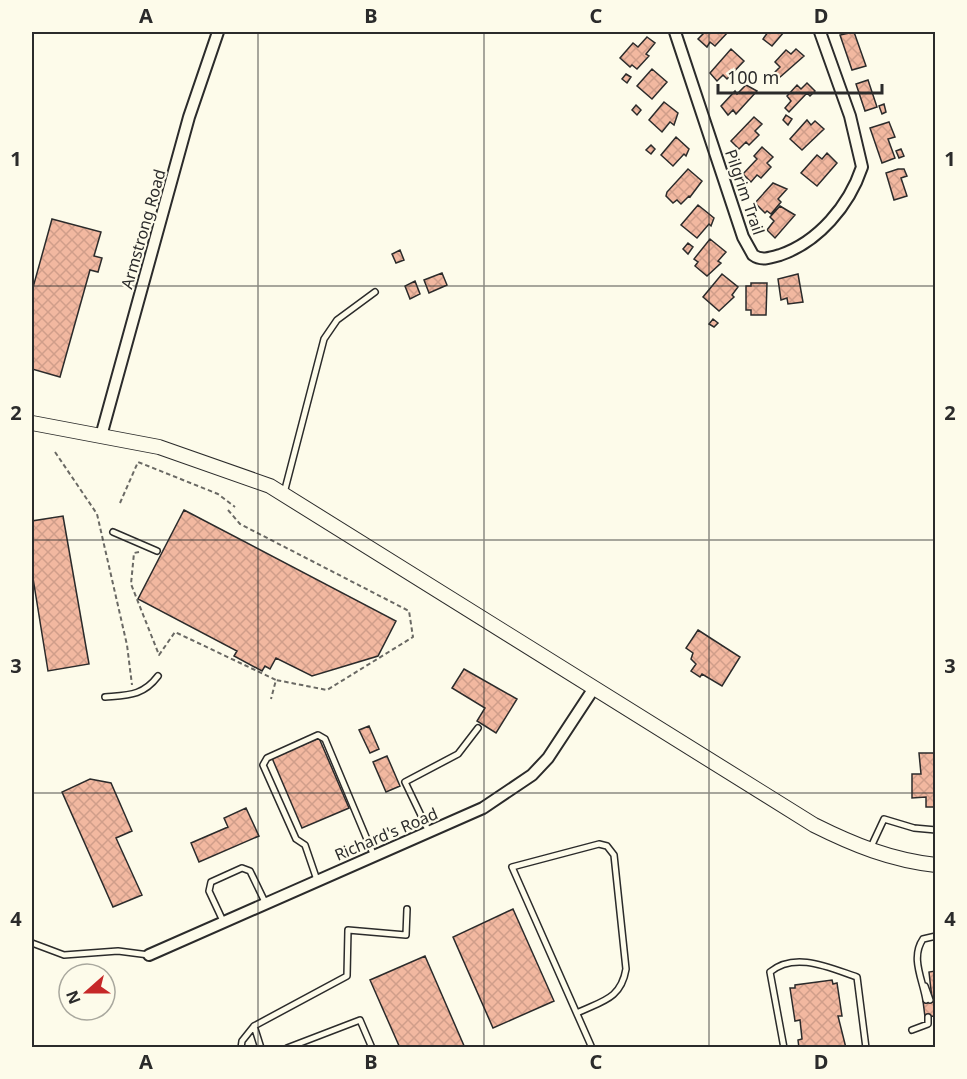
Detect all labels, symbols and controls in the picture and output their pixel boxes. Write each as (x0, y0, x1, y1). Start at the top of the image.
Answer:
text: A (139, 2, 153, 29)
text: B (364, 2, 378, 29)
text: C (590, 2, 603, 29)
text: D (814, 2, 828, 29)
scale bar (718, 57, 882, 95)
text: 100 m (727, 65, 779, 89)
text: 1 (10, 145, 22, 172)
text: 1 (944, 145, 956, 172)
street label: Pilgrim Trail (720, 146, 770, 238)
street label: Armstrong Road (115, 167, 171, 291)
text: 2 (10, 399, 22, 426)
text: 2 (944, 399, 956, 426)
text: 3 (10, 652, 22, 679)
text: 3 (944, 652, 956, 679)
street label: Richard's Road (331, 802, 441, 866)
text: 4 (10, 905, 22, 932)
text: 4 (944, 905, 956, 932)
north arrow (57, 962, 117, 1022)
text: N (60, 987, 86, 1007)
text: A (139, 1048, 153, 1075)
text: B (364, 1048, 378, 1075)
text: C (590, 1048, 603, 1075)
text: D (814, 1048, 828, 1075)

